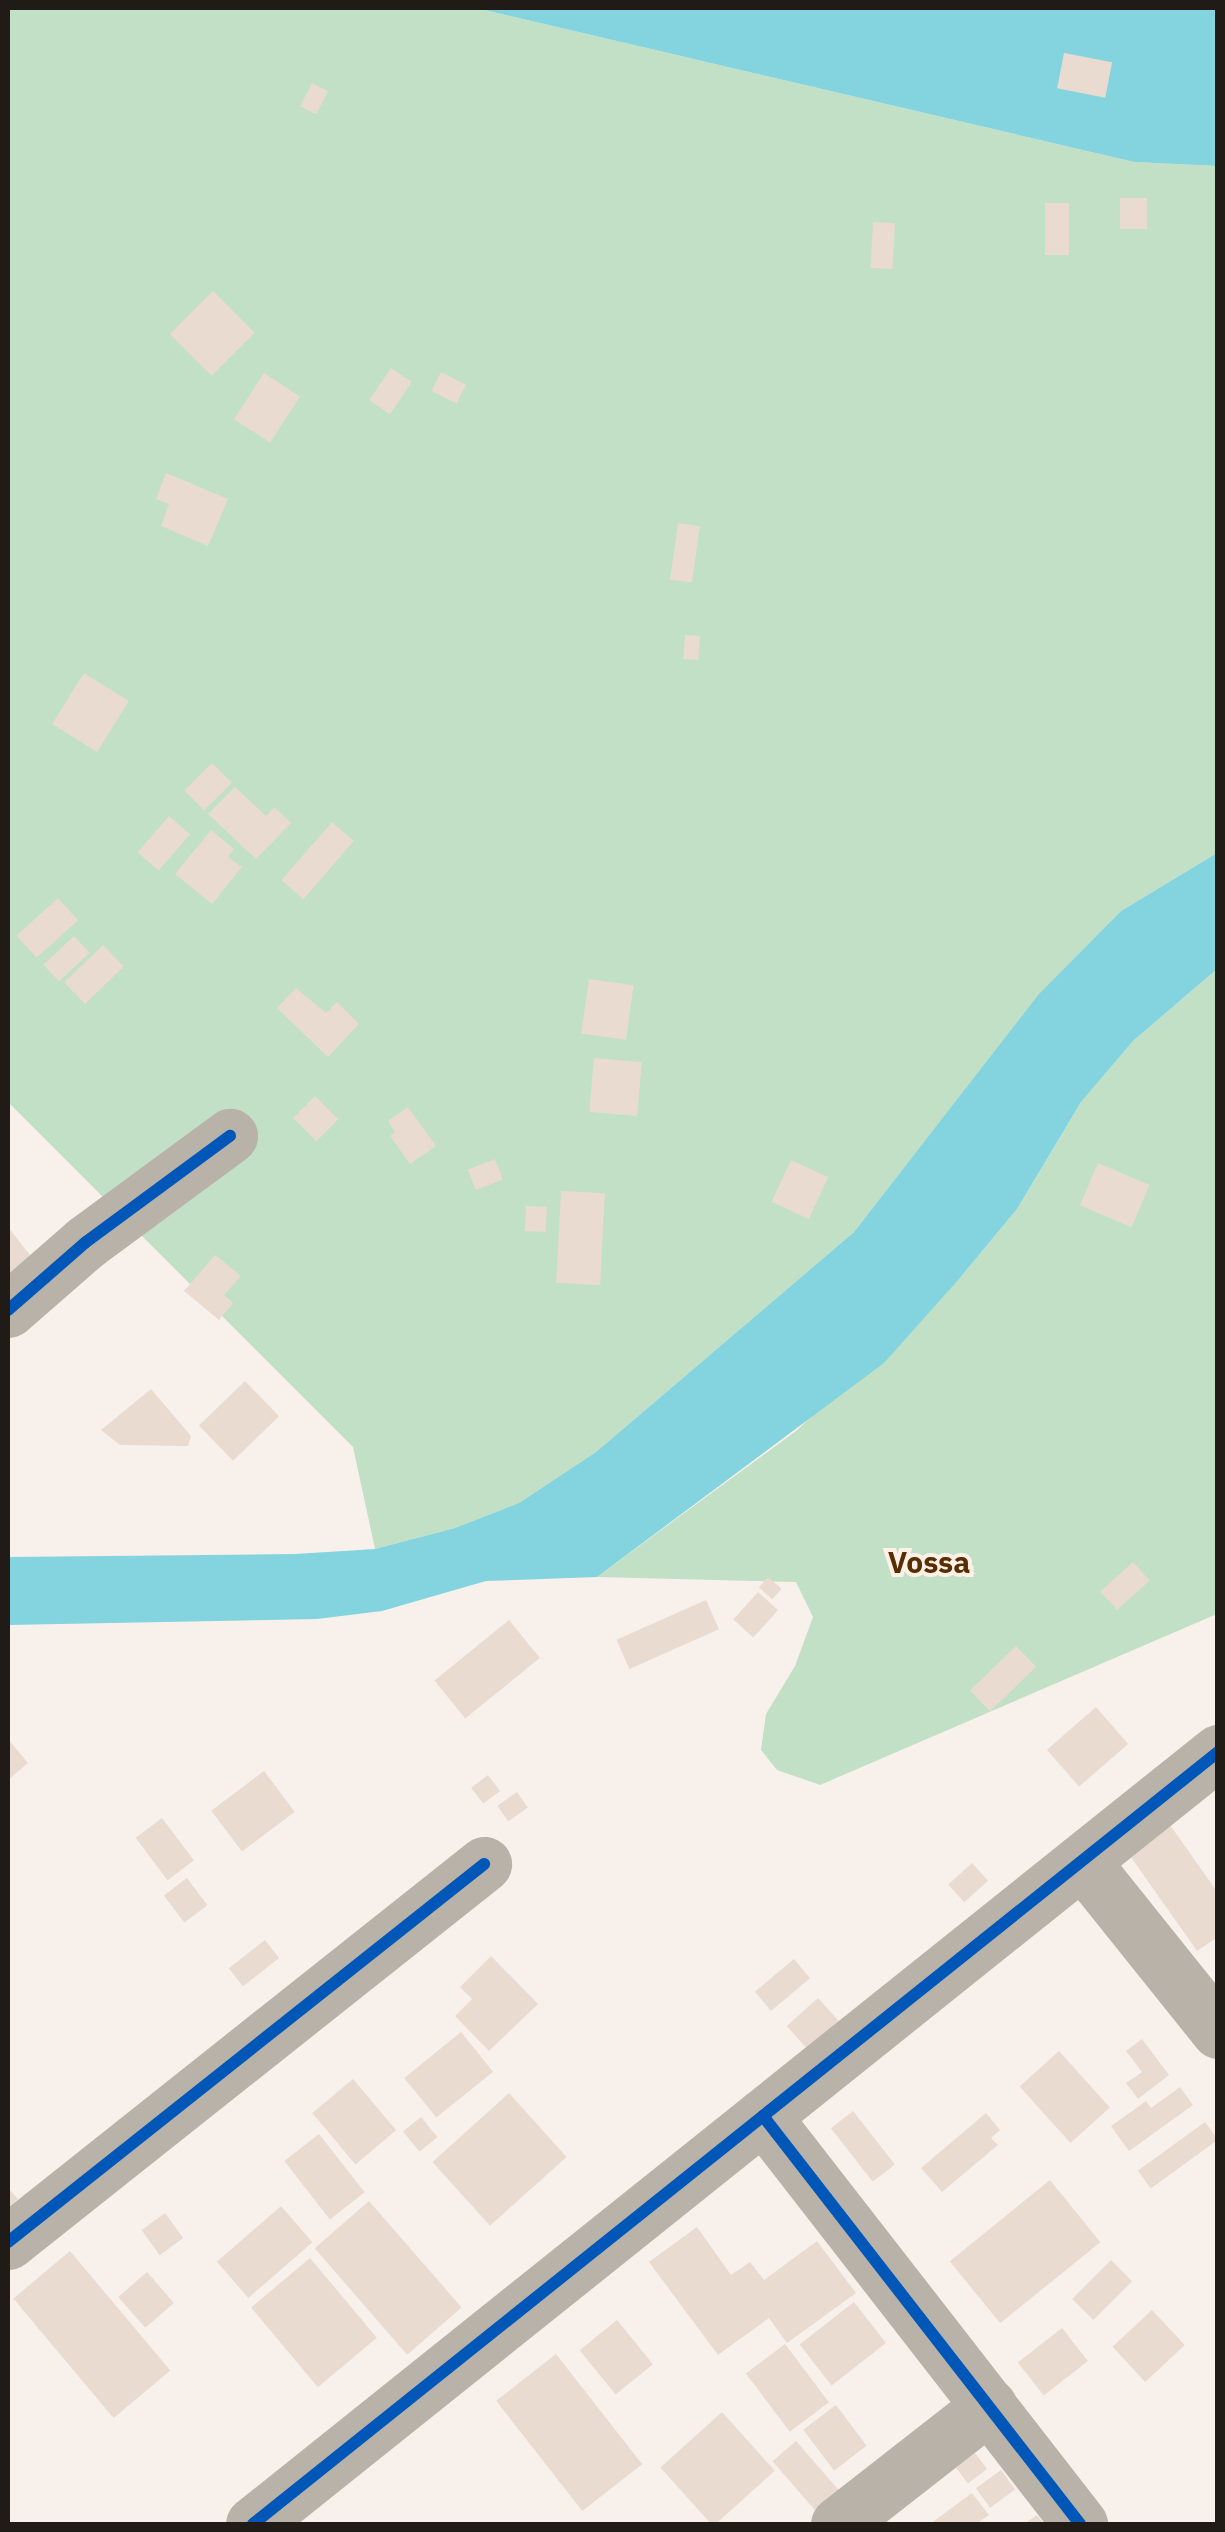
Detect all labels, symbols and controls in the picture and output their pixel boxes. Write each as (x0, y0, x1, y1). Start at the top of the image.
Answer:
district label: Vossa (888, 1544, 970, 1580)

